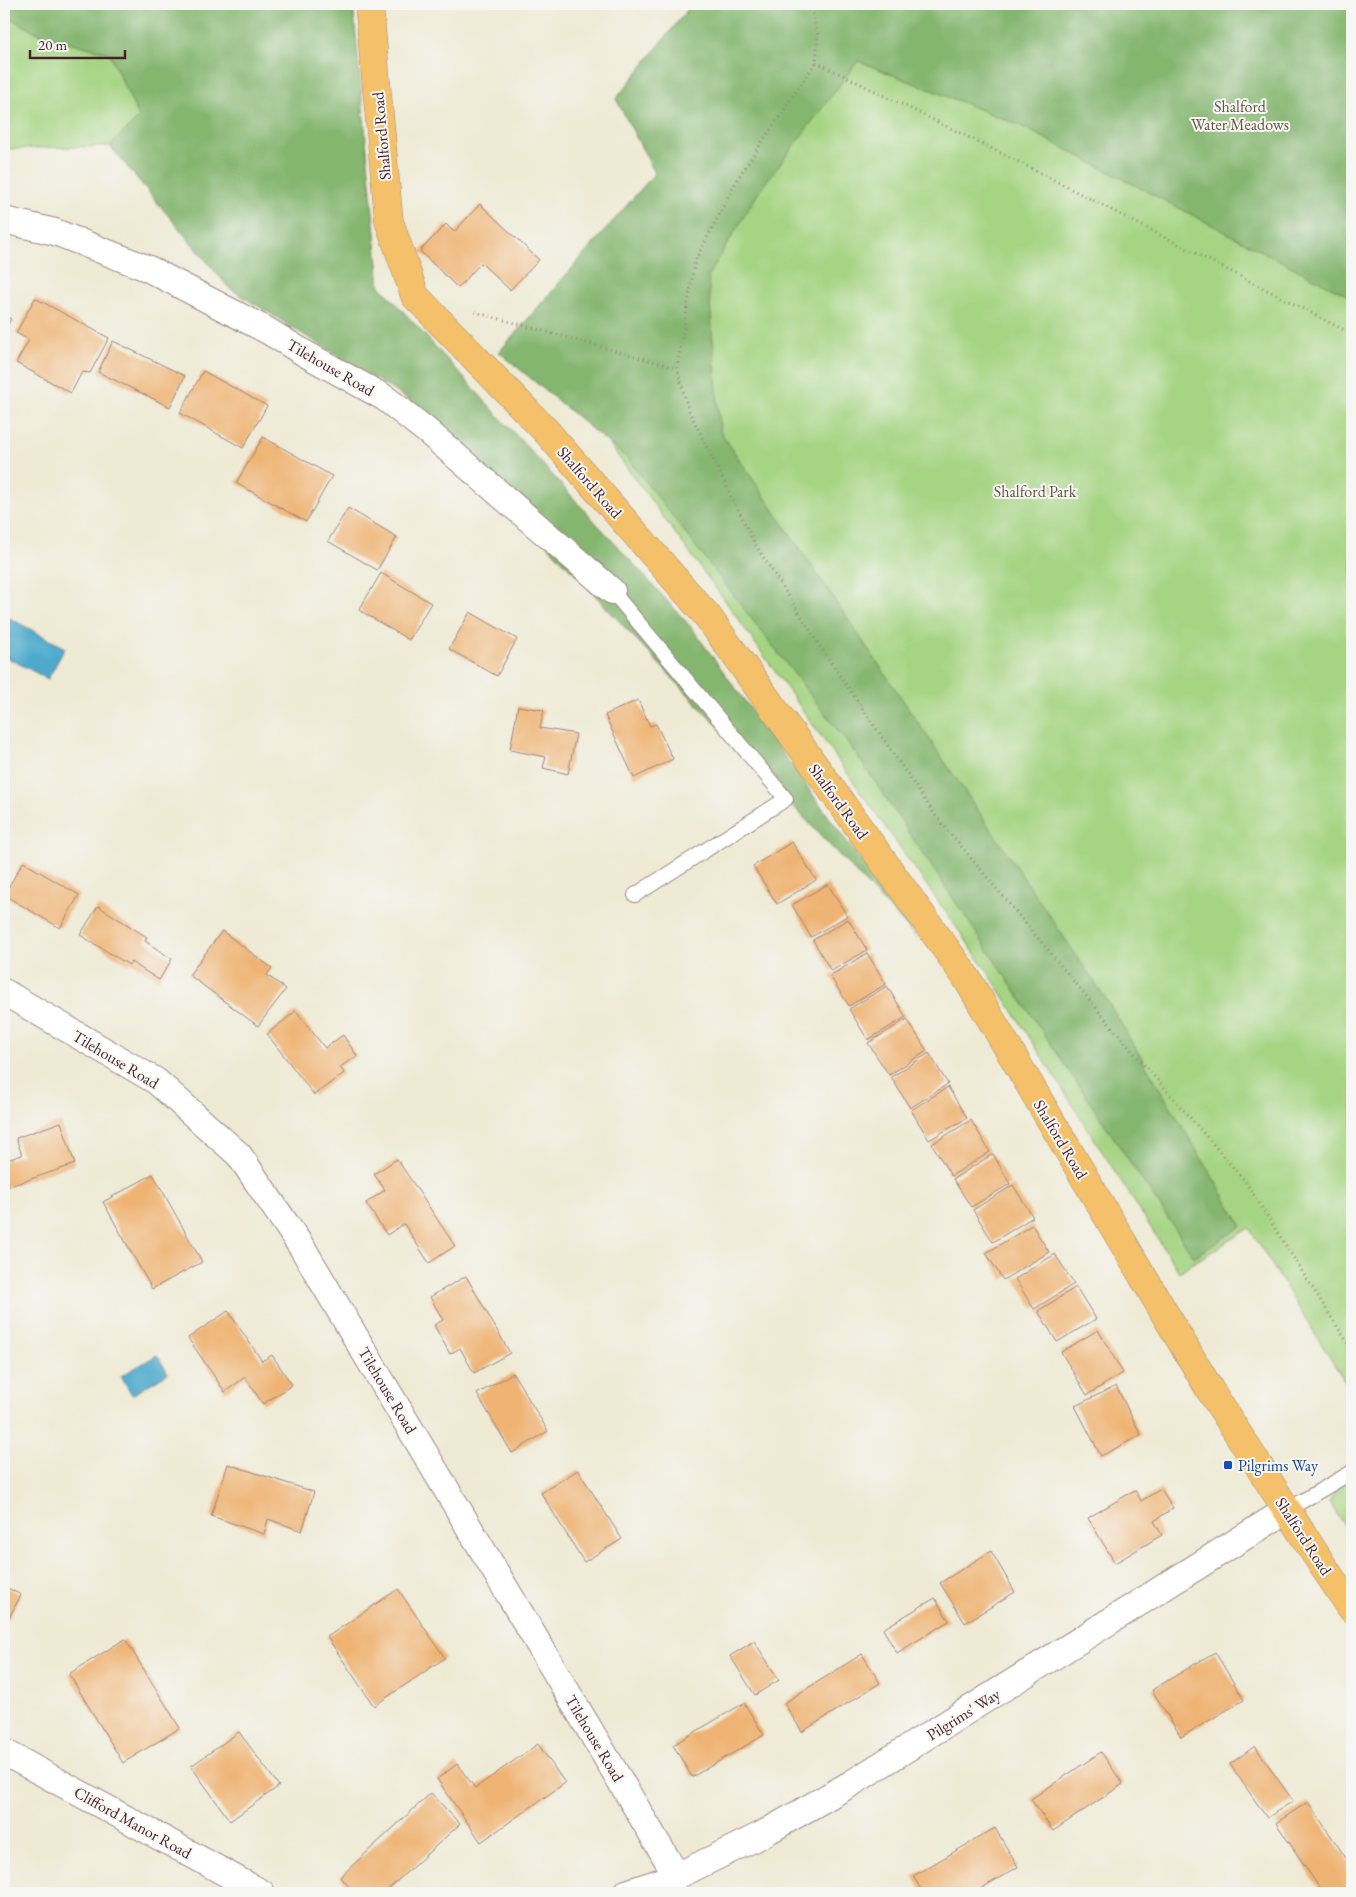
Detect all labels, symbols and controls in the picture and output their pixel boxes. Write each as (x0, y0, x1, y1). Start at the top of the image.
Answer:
scale bar (30, 28, 125, 60)
text: 20 m (38, 35, 67, 54)
street label: Shalford Road (367, 90, 396, 181)
park label: Shalford Water Meadows (1191, 96, 1289, 135)
street label: Tilehouse Road (283, 334, 379, 401)
street label: Shalford Road (553, 442, 627, 523)
park label: Shalford Park (994, 481, 1077, 502)
street label: Shalford Road (804, 759, 874, 844)
street label: Tilehouse Road (69, 1025, 164, 1094)
street label: Shalford Road (1029, 1096, 1093, 1183)
street label: Tilehouse Road (353, 1343, 422, 1438)
place label: Pilgrims Way (1238, 1455, 1319, 1476)
marker: Pilgrims Way (1222, 1459, 1234, 1471)
street label: Shalford Road (1271, 1493, 1337, 1580)
street label: Pilgrims' Way (922, 1683, 1005, 1745)
street label: Tilehouse Road (560, 1691, 629, 1786)
street label: Clifford Manor Road (70, 1781, 196, 1864)

